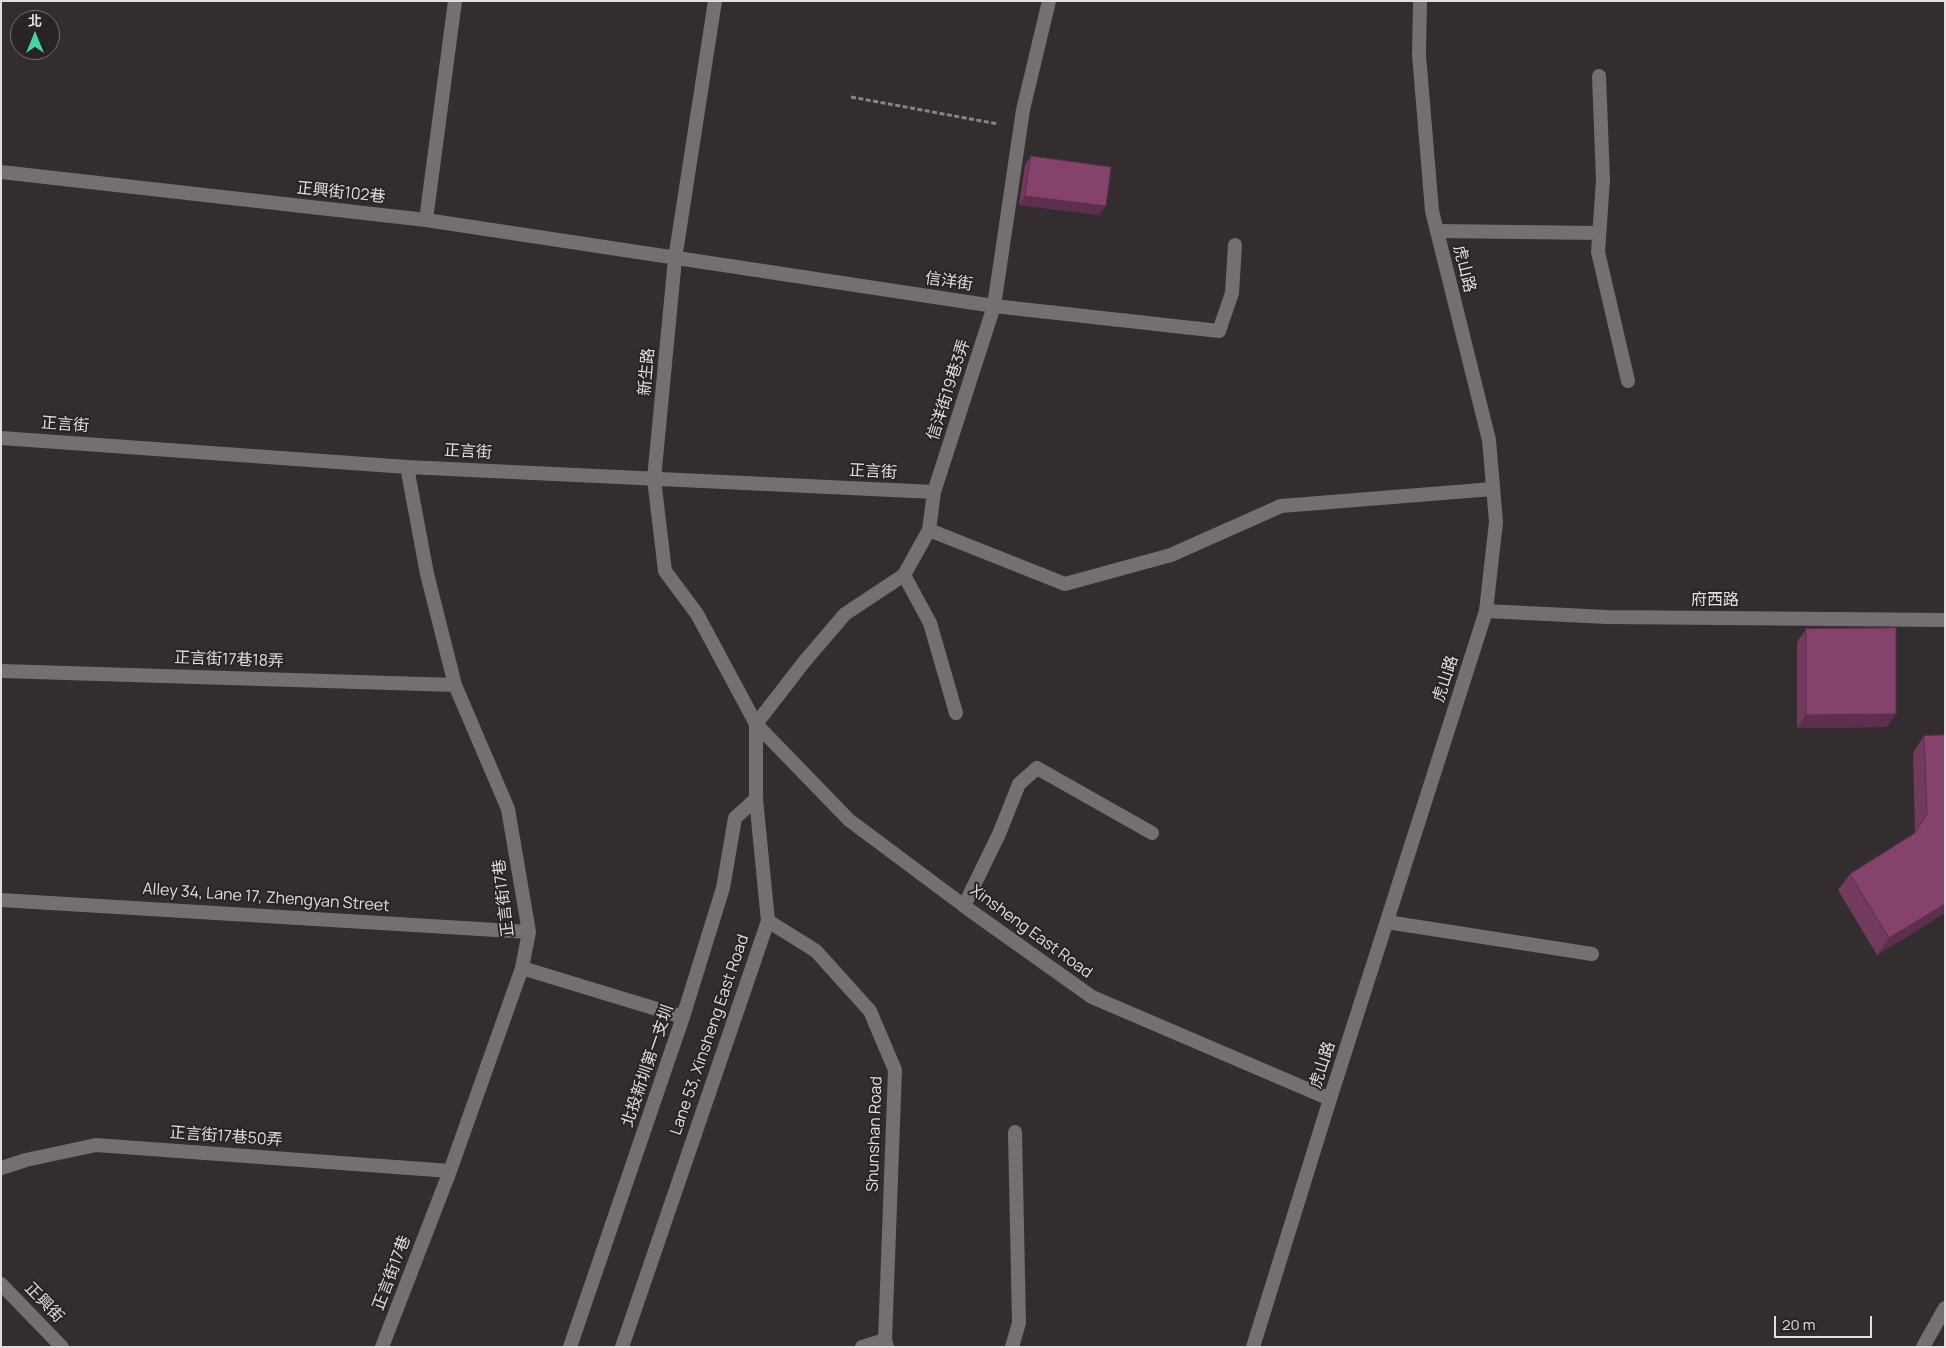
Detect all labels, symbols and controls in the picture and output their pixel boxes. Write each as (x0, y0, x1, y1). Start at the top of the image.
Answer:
north arrow (10, 10, 60, 60)
text: 北 (28, 11, 42, 30)
street label: 正興街102巷 (296, 179, 386, 207)
street label: 虎山路 (1449, 243, 1479, 295)
street label: 信洋街 (924, 269, 974, 295)
street label: 信洋街19巷3弄 (924, 337, 974, 443)
street label: 新生路 (635, 347, 659, 397)
street label: 正言街 (40, 414, 90, 436)
street label: 正言街 (444, 441, 492, 463)
street label: 正言街 (849, 461, 897, 483)
street label: 府西路 (1691, 591, 1739, 611)
street label: 正言街17巷18弄 (174, 648, 284, 672)
street label: 虎山路 (1429, 653, 1463, 705)
street label: 正言街17巷 (490, 858, 518, 938)
street label: Alley 34, Lane 17, Zhengyan Street (142, 880, 390, 916)
street label: Xinsheng East Road (966, 881, 1096, 983)
street label: Lane 53, Xinsheng East Road (667, 932, 753, 1138)
street label: 北投新圳第一支圳 (618, 1002, 678, 1130)
street label: 虎山路 (1306, 1039, 1340, 1091)
street label: Shunshan Road (863, 1076, 887, 1192)
street label: 正言街17巷50弄 (169, 1123, 283, 1151)
street label: 正言街17巷 (369, 1233, 415, 1313)
street label: 正興街 (20, 1279, 68, 1327)
scale bar (1776, 1306, 1874, 1338)
text: 20 m (1782, 1314, 1815, 1335)

